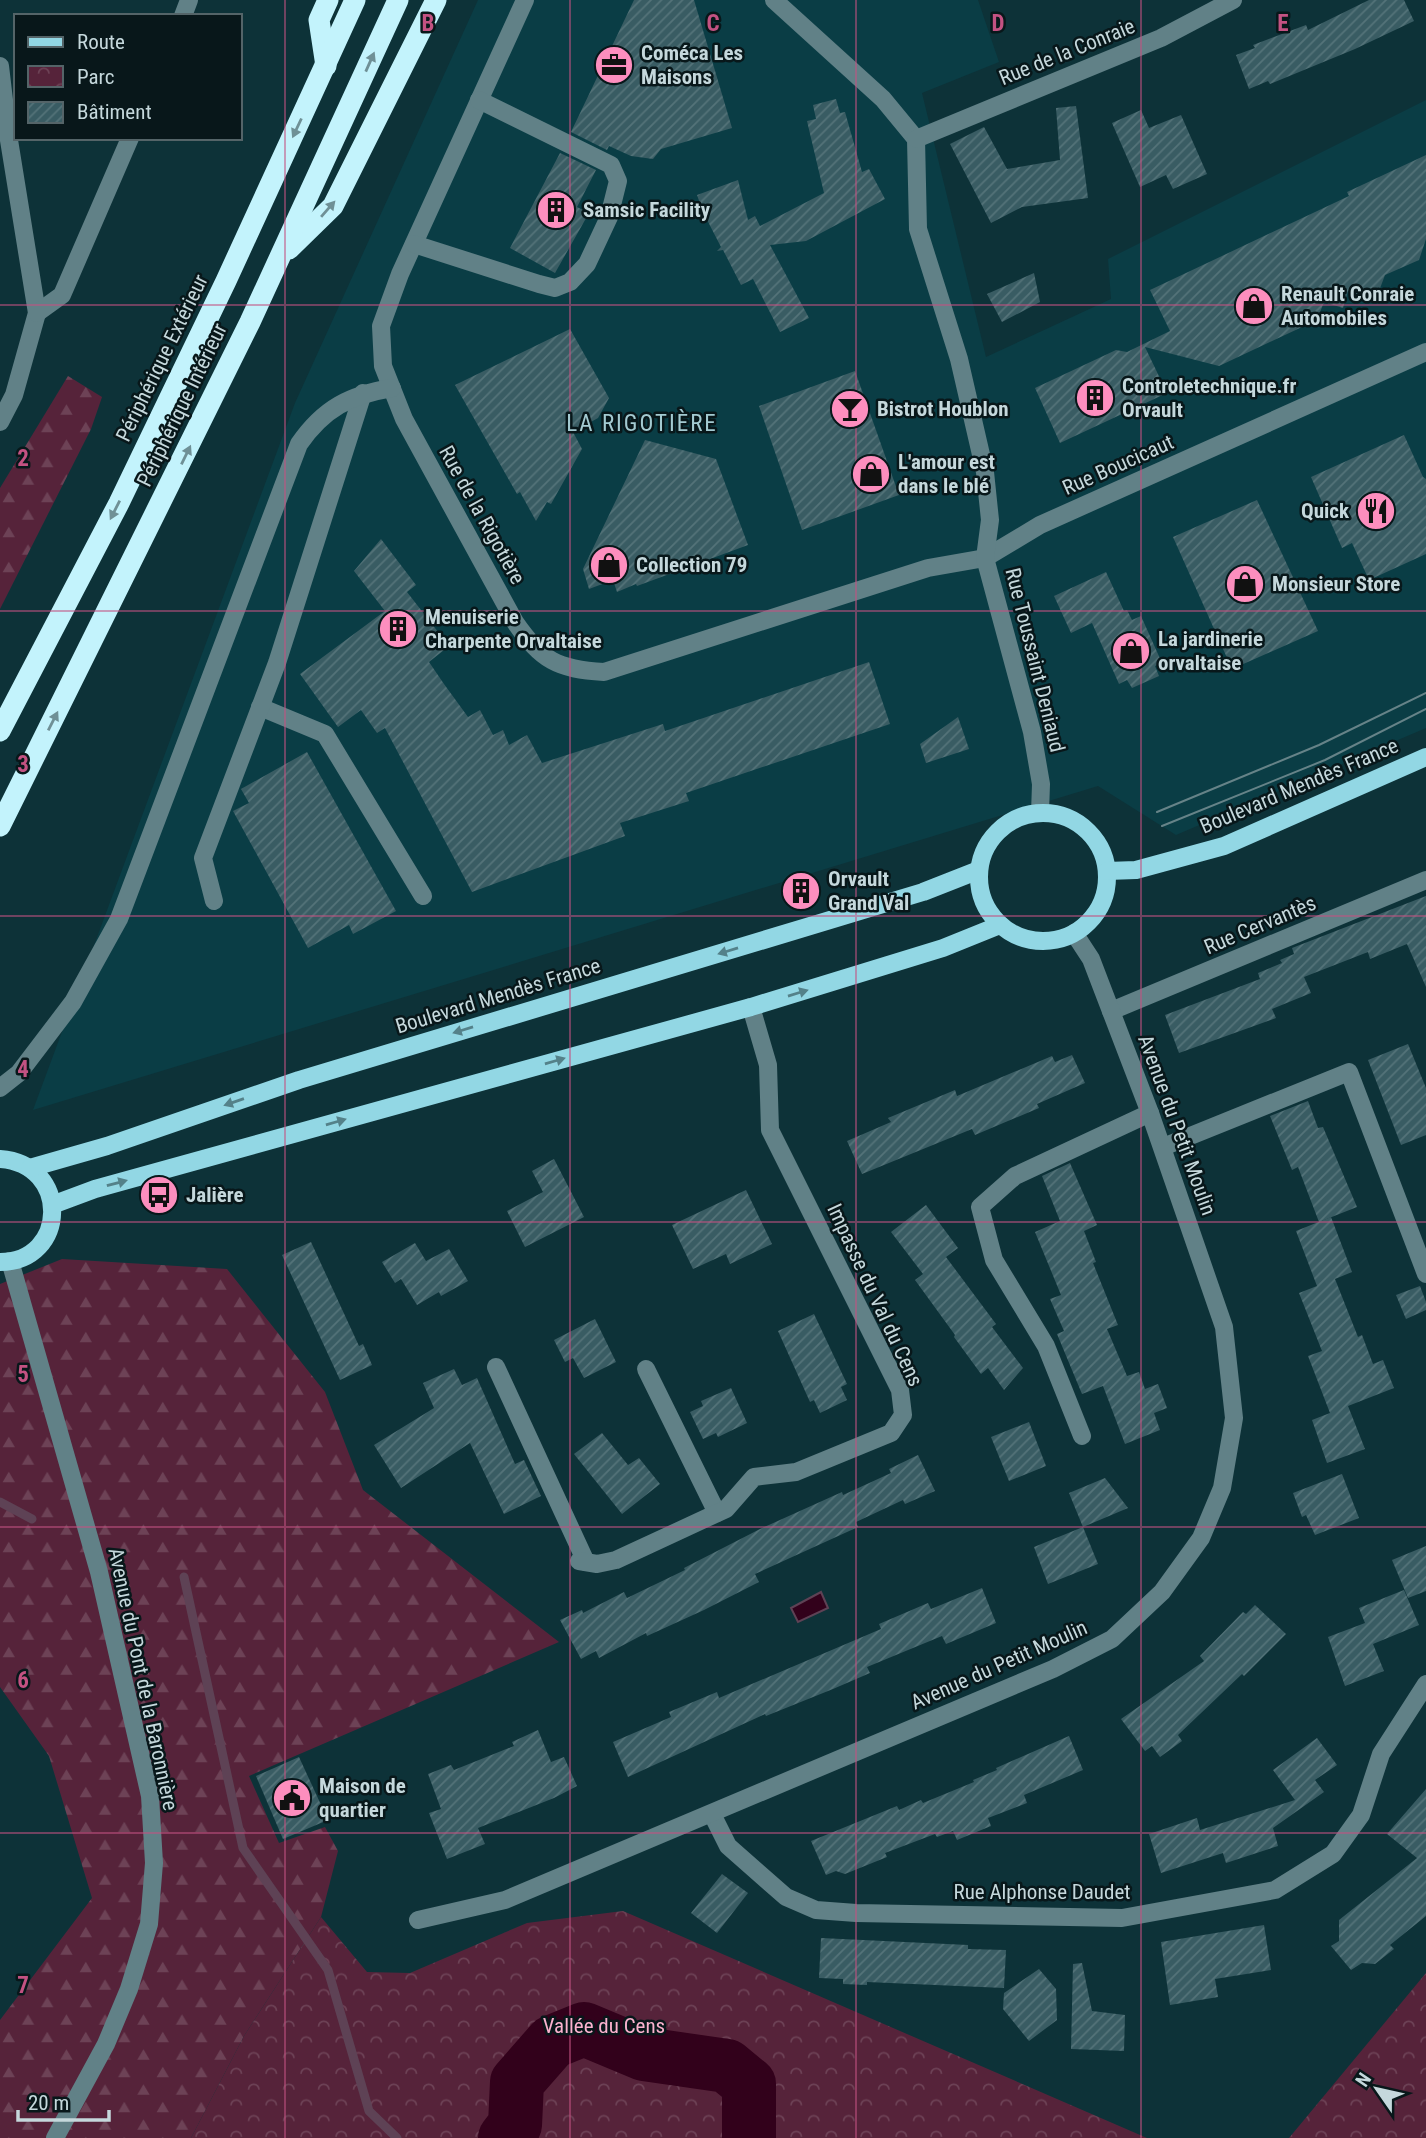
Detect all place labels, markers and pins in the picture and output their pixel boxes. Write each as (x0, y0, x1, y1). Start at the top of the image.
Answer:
place label: Coméca Les Maisons (641, 41, 743, 89)
office icon: Coméca Les Maisons (593, 44, 635, 86)
building icon: Samsic Facility (535, 189, 577, 231)
place label: Samsic Facility (583, 198, 711, 222)
place label: Renault Conraie Automobiles (1281, 282, 1414, 330)
shop icon: Renault Conraie Automobiles (1233, 285, 1275, 327)
place label: Controletechnique.fr Orvault (1122, 374, 1296, 422)
building icon: Controletechnique.fr Orvault (1074, 377, 1116, 419)
bar icon: Bistrot Houblon (829, 388, 871, 430)
place label: Bistrot Houblon (877, 397, 1009, 421)
place label: L'amour est dans le blé (898, 450, 995, 498)
shop icon: L'amour est dans le blé (850, 453, 892, 495)
restaurant icon: Quick (1355, 490, 1397, 532)
place label: Quick (1301, 499, 1350, 523)
shop icon: Collection 79 (588, 544, 630, 586)
place label: Collection 79 (636, 553, 747, 577)
shop icon: Monsieur Store (1224, 563, 1266, 605)
place label: Monsieur Store (1272, 572, 1400, 596)
place label: Menuiserie Charpente Orvaltaise (425, 605, 602, 653)
building icon: Menuiserie Charpente Orvaltaise (377, 608, 419, 650)
place label: La jardinerie orvaltaise (1158, 627, 1263, 675)
shop icon: La jardinerie orvaltaise (1110, 630, 1152, 672)
place label: Orvault Grand Val (828, 867, 909, 915)
building icon: Orvault Grand Val (780, 870, 822, 912)
bus stop icon: Jalière (138, 1174, 180, 1216)
place label: Jalière (186, 1183, 244, 1207)
place label: Maison de quartier (319, 1774, 406, 1822)
public building icon: Maison de quartier (271, 1777, 313, 1819)

